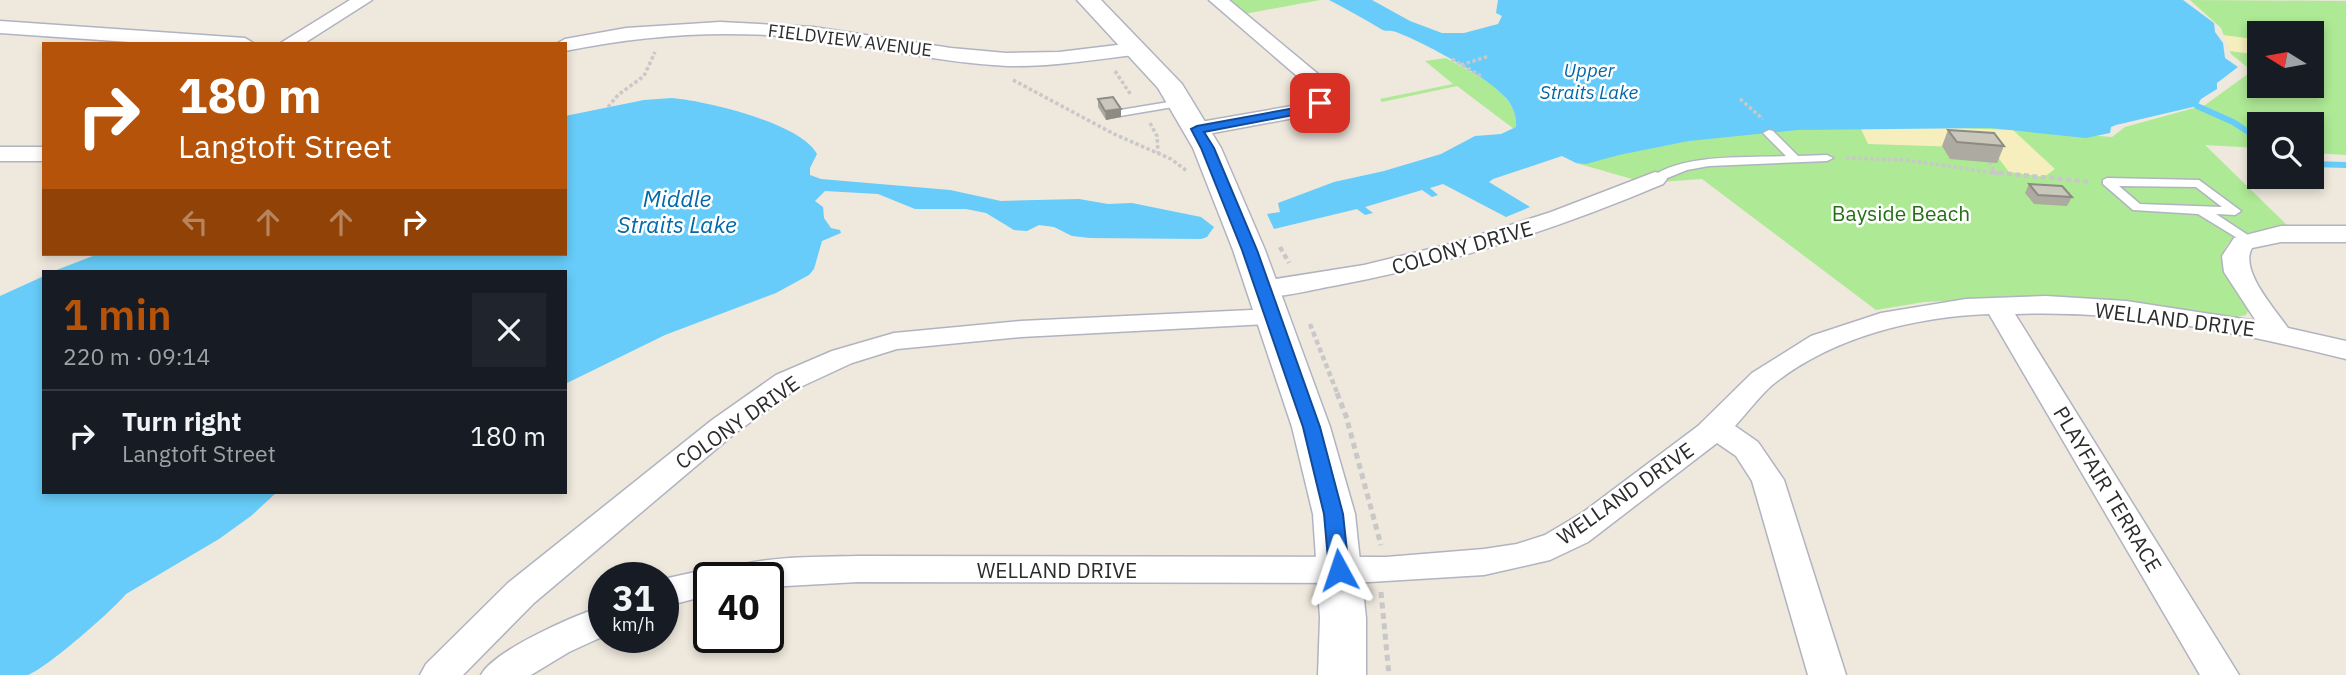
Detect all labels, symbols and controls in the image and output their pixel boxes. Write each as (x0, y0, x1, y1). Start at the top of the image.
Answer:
street label: FIELDVIEW AVENUE (767, 19, 933, 61)
north arrow (2247, 21, 2324, 98)
map controls (2247, 21, 2324, 189)
water label: Upper Straits Lake (1540, 58, 1639, 104)
text: 180 m (178, 63, 322, 126)
icon: right (63, 70, 154, 161)
pin (1290, 73, 1350, 133)
icon: arrive (1301, 84, 1339, 122)
button: search (2247, 112, 2324, 189)
text: Langtoft Street (178, 125, 392, 167)
water label: Middle Straits Lake (617, 183, 737, 239)
park label: Bayside Beach (1832, 199, 1970, 227)
icon: left (176, 203, 214, 241)
icon: ahead (249, 203, 287, 241)
icon: ahead (322, 203, 360, 241)
icon: right (395, 203, 433, 241)
street label: COLONY DRIVE (1388, 213, 1536, 281)
text: 1 min (63, 287, 172, 342)
button: close (472, 293, 546, 367)
street label: WELLAND DRIVE (2094, 295, 2256, 343)
text: 220 m · 09:14 (63, 341, 210, 371)
street label: COLONY DRIVE (669, 369, 805, 475)
street label: PLAYFAIR TERRACE (2047, 401, 2169, 577)
text: Turn right (122, 404, 241, 438)
icon: right (63, 417, 101, 455)
text: 180 m (470, 419, 546, 453)
street label: WELLAND DRIVE (1551, 435, 1699, 551)
text: Langtoft Street (122, 438, 276, 468)
position arrow (1302, 533, 1376, 607)
street label: WELLAND DRIVE (977, 556, 1137, 584)
speed limit sign: 40 (693, 562, 784, 653)
text: 31 (612, 575, 655, 621)
text: km/h (612, 613, 655, 636)

